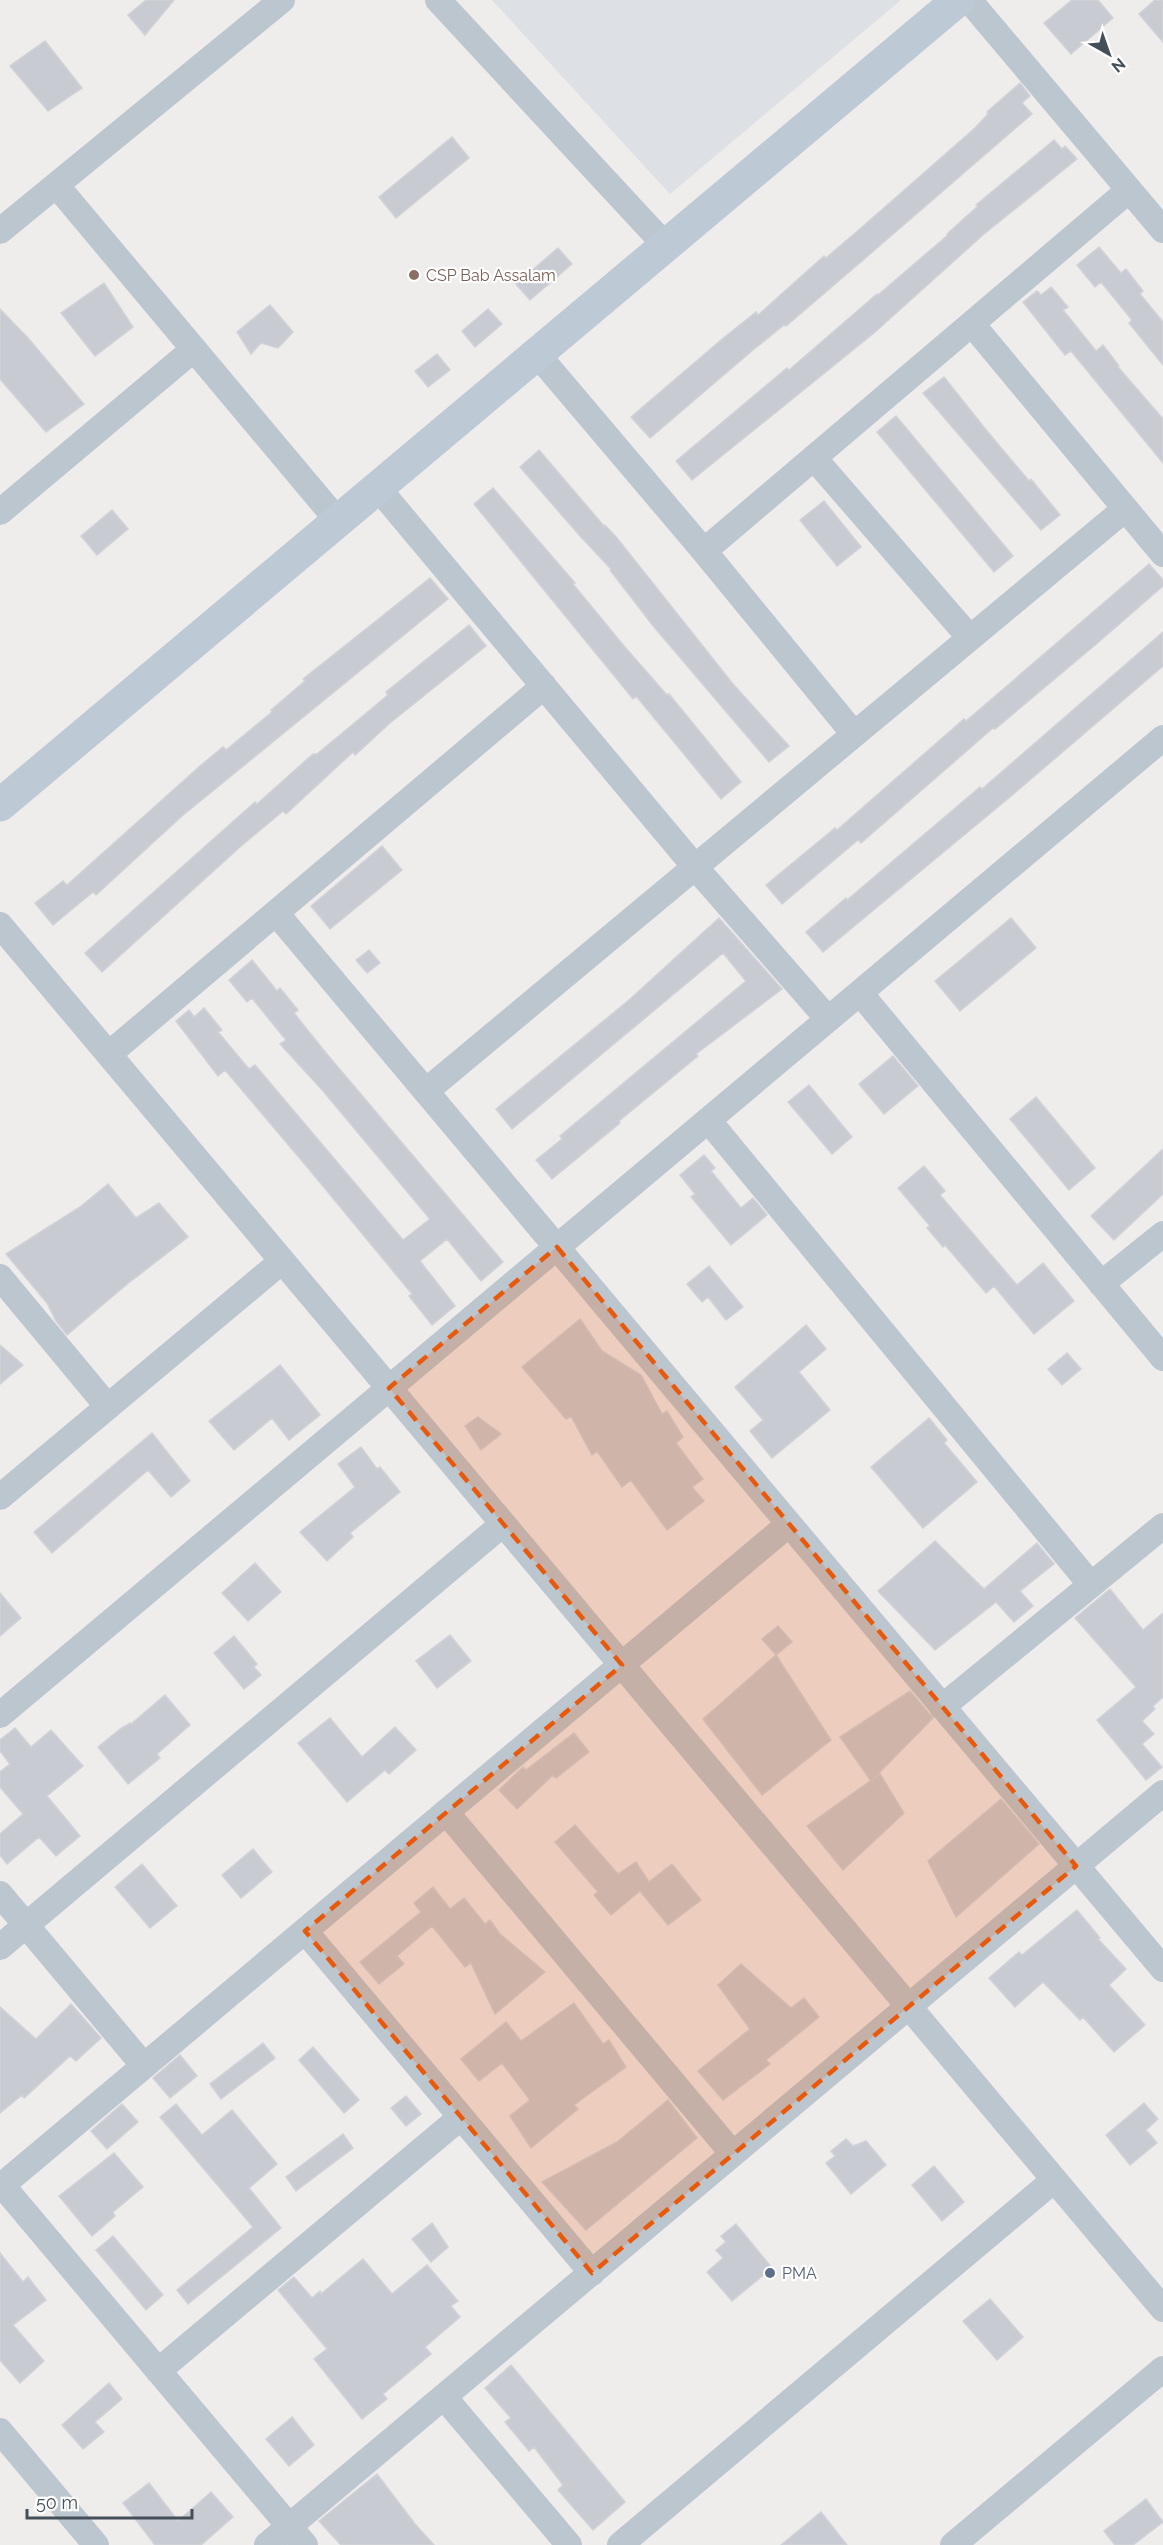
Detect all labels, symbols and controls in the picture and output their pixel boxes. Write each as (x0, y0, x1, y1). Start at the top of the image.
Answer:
north arrow (1079, 24, 1139, 84)
text: N (1108, 54, 1129, 76)
place label: CSP Bab Assalam (426, 266, 556, 285)
marker: CSP Bab Assalam (407, 268, 421, 282)
place label: PMA (782, 2264, 817, 2283)
marker: PMA (763, 2266, 777, 2280)
scale bar (27, 2482, 192, 2520)
text: 50 m (36, 2492, 78, 2513)

